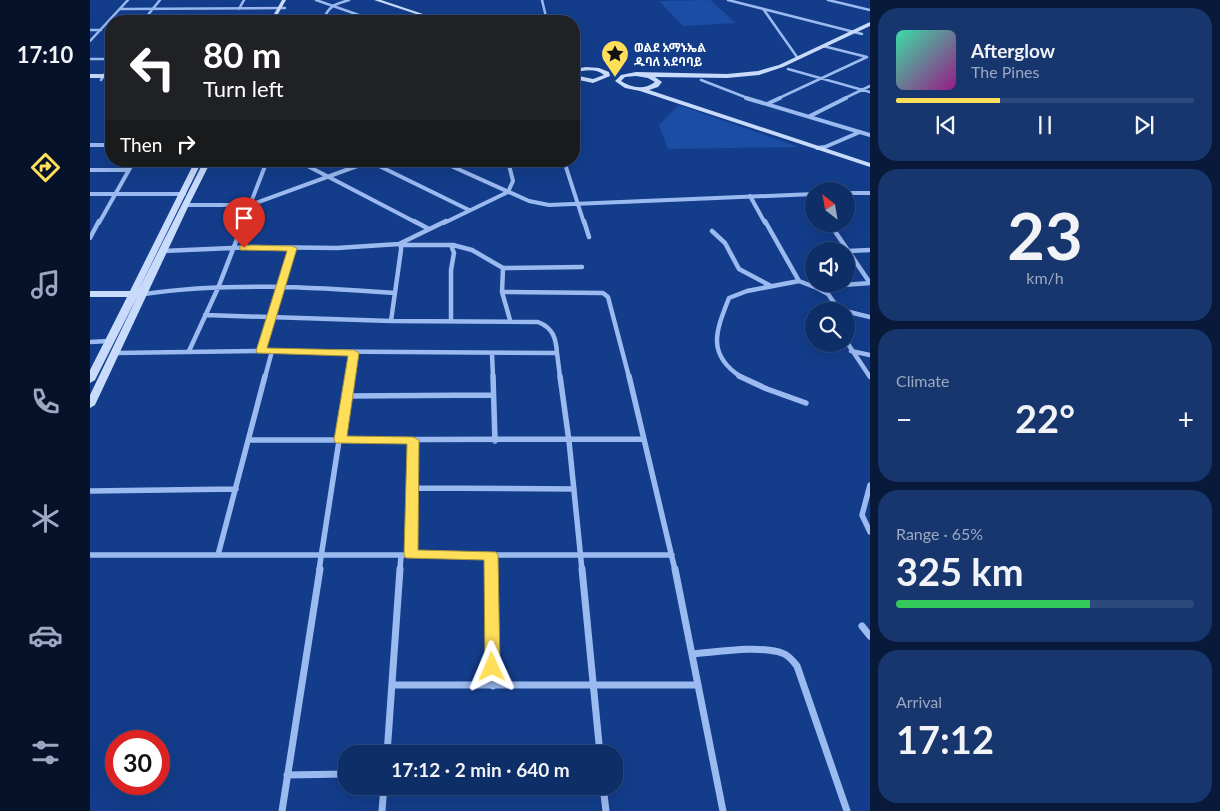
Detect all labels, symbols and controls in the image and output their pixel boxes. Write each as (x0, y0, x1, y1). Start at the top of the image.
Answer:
text: 80 m (203, 33, 281, 75)
icon: left (120, 35, 185, 100)
place icon: ወልደ አማኑኤል ዱባለ አደባባይ (600, 39, 630, 78)
text: Afterglow (971, 39, 1055, 62)
place label: ወልደ አማኑኤል ዱባለ አደባባይ (634, 40, 706, 69)
text: 17:10 (17, 41, 73, 68)
text: The Pines (971, 62, 1040, 81)
text: Turn left (203, 75, 284, 102)
icon: previous (932, 111, 960, 139)
icon: pause (1031, 111, 1059, 139)
icon: next (1130, 111, 1158, 139)
icon: right (172, 130, 200, 158)
text: Then (120, 133, 162, 156)
icon: directions (28, 150, 63, 185)
north arrow (805, 182, 855, 232)
map controls (805, 182, 855, 352)
text: 23 (1007, 196, 1083, 274)
pin (223, 197, 265, 248)
icon: arrive (230, 204, 258, 232)
button: sound (805, 242, 855, 292)
icon: music (28, 267, 63, 302)
text: km/h (1026, 268, 1064, 287)
button: search (805, 302, 855, 352)
text: Climate (896, 371, 949, 390)
icon: phone (28, 384, 63, 419)
text: 22° (1015, 395, 1075, 441)
text: − (896, 402, 912, 436)
text: + (1178, 402, 1194, 436)
icon: climate (28, 501, 63, 536)
text: Range · 65% (896, 524, 983, 543)
text: 325 km (896, 548, 1024, 594)
icon: car (28, 618, 63, 653)
position arrow (465, 640, 517, 692)
text: Arrival (896, 692, 942, 711)
text: 17:12 (896, 716, 994, 762)
speed limit sign: 30 (105, 730, 170, 795)
icon: filters (28, 735, 63, 770)
text: 17:12 · 2 min · 640 m (391, 758, 570, 781)

